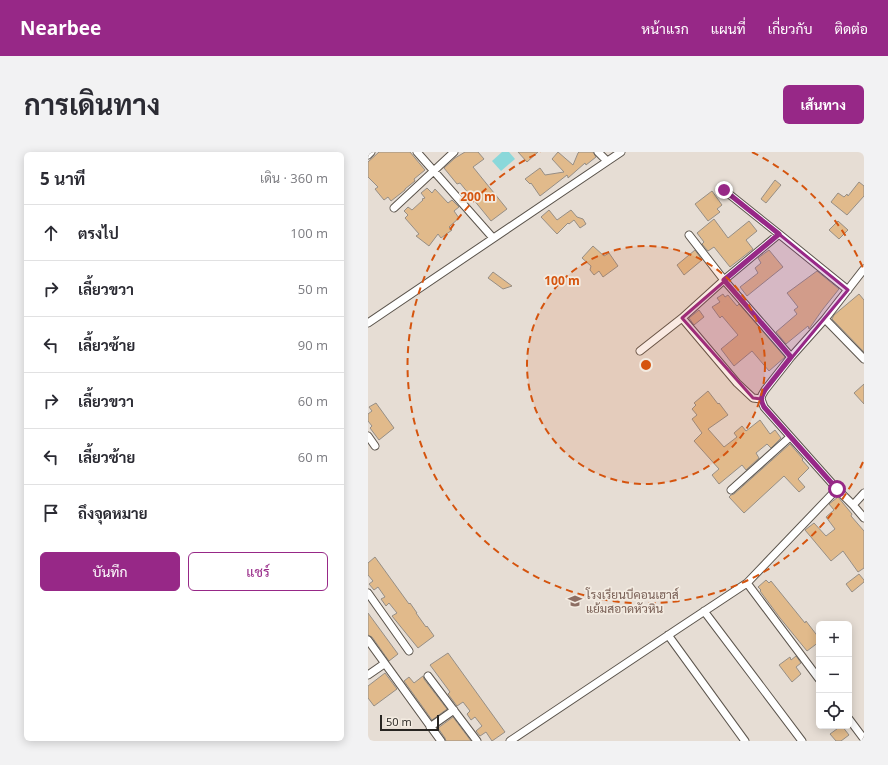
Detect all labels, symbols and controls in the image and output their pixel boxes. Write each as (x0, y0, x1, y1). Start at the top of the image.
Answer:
text: Nearbee (20, 15, 101, 41)
text: หน้าแรก (641, 19, 689, 38)
text: แผนที่ (711, 19, 746, 38)
text: เกี่ยวกับ (768, 19, 812, 38)
text: ติดต่อ (834, 19, 868, 38)
text: การเดินทาง (24, 85, 160, 123)
button: เส้นทาง (783, 85, 864, 124)
text: 5 นาที (40, 167, 85, 190)
text: เดิน · 360 m (260, 169, 328, 187)
route end (715, 181, 733, 199)
text: 200 m (460, 188, 496, 205)
icon: ahead (40, 222, 62, 244)
text: ตรงไป (78, 223, 119, 243)
text: 100 m (290, 224, 328, 242)
text: 100 m (544, 272, 580, 289)
icon: right (40, 278, 62, 300)
text: เลี้ยวขวา (78, 279, 134, 299)
text: 50 m (298, 280, 328, 298)
icon: left (40, 334, 62, 356)
text: เลี้ยวซ้าย (78, 335, 135, 355)
text: 90 m (298, 336, 328, 354)
centre of rings (639, 358, 653, 372)
icon: right (40, 390, 62, 412)
text: เลี้ยวขวา (78, 391, 134, 411)
text: 60 m (298, 392, 328, 410)
icon: left (40, 446, 62, 468)
text: เลี้ยวซ้าย (78, 447, 135, 467)
text: 60 m (298, 448, 328, 466)
route start (828, 480, 846, 498)
icon: arrive (40, 502, 62, 524)
text: ถึงจุดหมาย (78, 503, 148, 523)
button: บันทึก (40, 552, 180, 591)
button: แชร์ (188, 552, 328, 591)
place label: โรงเรียนบีคอนเฮาส์ แย้มสอาดหัวหิน (585, 586, 679, 617)
school or university icon: โรงเรียนบีคอนเฮาส์ แย้มสอาดหัวหิน (567, 593, 583, 609)
map controls (816, 621, 852, 729)
button: + (816, 621, 852, 657)
button: − (816, 657, 852, 693)
button: locate (816, 693, 852, 729)
scale bar (380, 713, 439, 732)
text: 50 m (386, 714, 412, 729)

